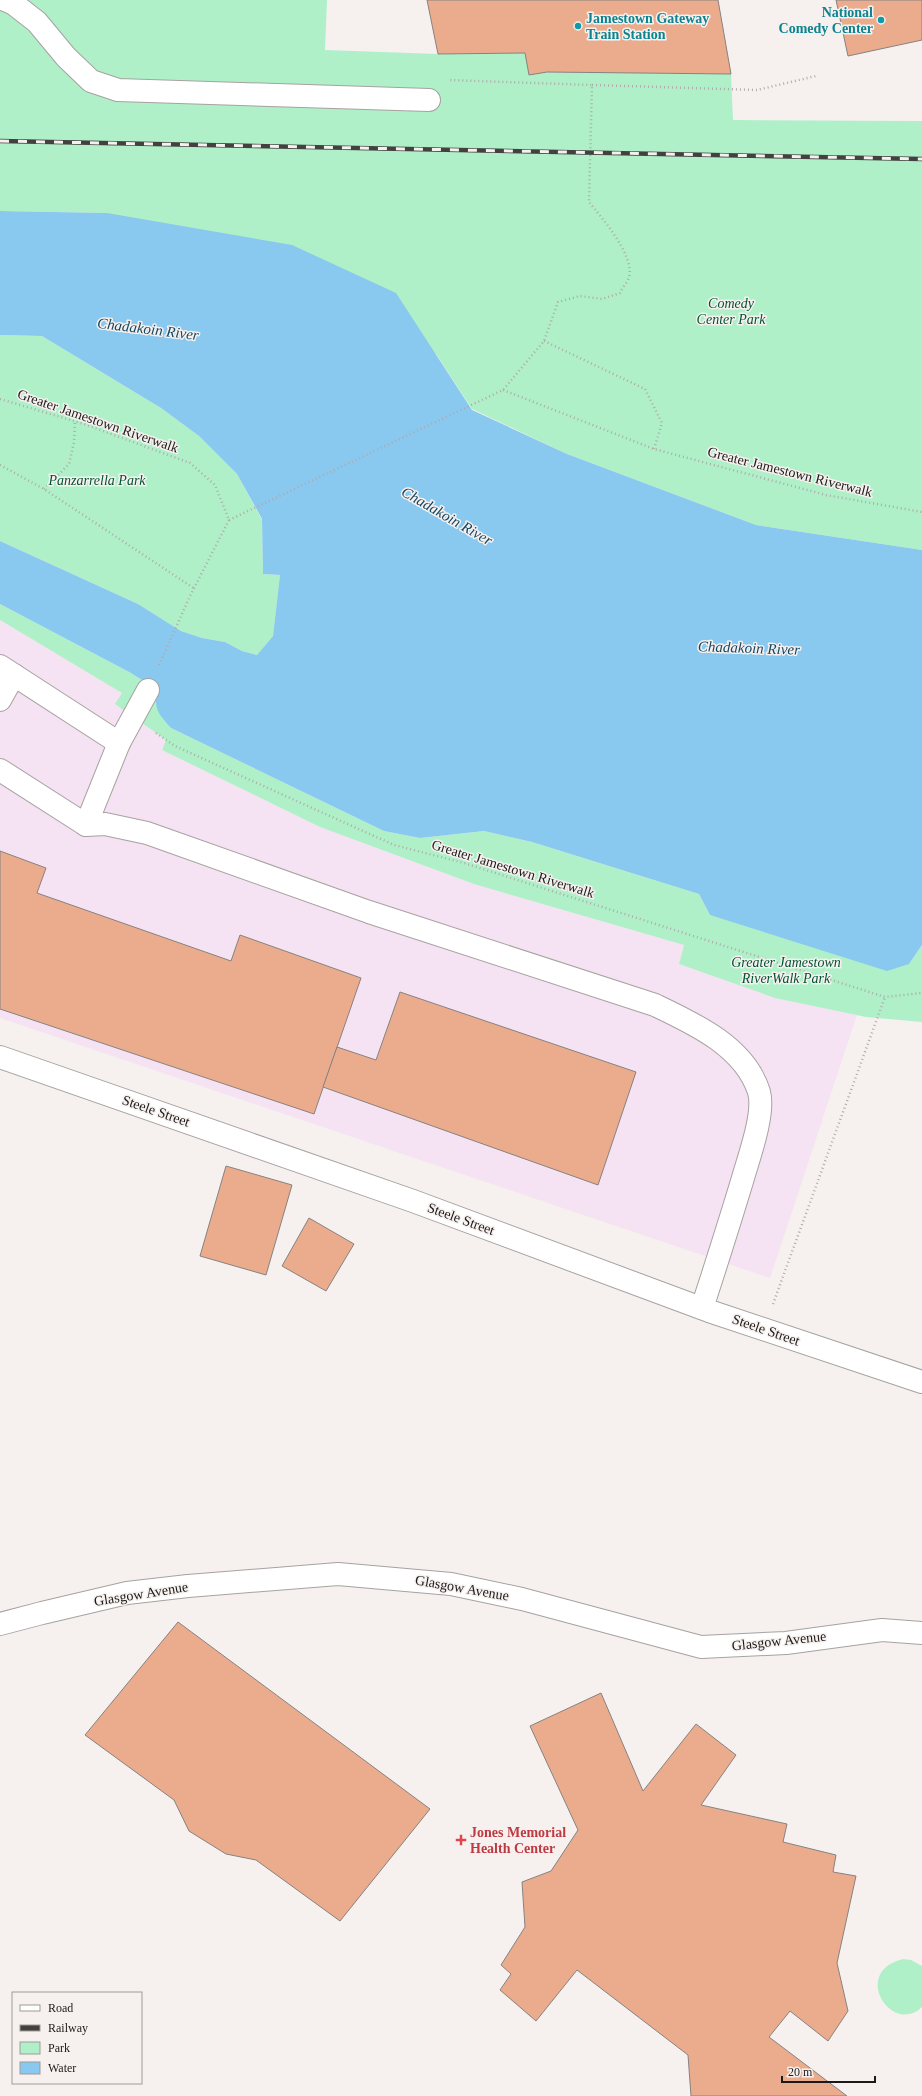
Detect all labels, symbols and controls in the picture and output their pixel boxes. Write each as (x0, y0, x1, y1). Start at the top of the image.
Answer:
place label: National Comedy Center (779, 5, 873, 36)
place label: Jamestown Gateway Train Station (586, 11, 709, 42)
marker: National Comedy Center (876, 15, 886, 25)
marker: Jamestown Gateway Train Station (573, 21, 583, 31)
park label: Comedy Center Park (697, 296, 766, 327)
water label: Chadakoin River (96, 315, 200, 343)
street label: Greater Jamestown Riverwalk (15, 386, 181, 456)
street label: Greater Jamestown Riverwalk (706, 444, 874, 500)
park label: Panzarrella Park (47, 473, 146, 488)
water label: Chadakoin River (399, 484, 495, 549)
water label: Chadakoin River (698, 638, 800, 658)
street label: Greater Jamestown Riverwalk (430, 837, 596, 901)
park label: Greater Jamestown RiverWalk Park (731, 955, 841, 986)
street label: Steele Street (120, 1092, 192, 1130)
street label: Steele Street (425, 1200, 497, 1238)
street label: Steele Street (730, 1311, 802, 1349)
street label: Glasgow Avenue (414, 1572, 510, 1604)
street label: Glasgow Avenue (93, 1579, 189, 1609)
street label: Glasgow Avenue (731, 1629, 827, 1653)
place label: Jones Memorial Health Center (470, 1825, 566, 1856)
marker: Jones Memorial Health Center (455, 1834, 467, 1846)
legend (12, 1992, 142, 2084)
text: Road (48, 2001, 73, 2015)
text: Railway (48, 2021, 88, 2035)
text: Park (48, 2041, 70, 2055)
scale bar (782, 2058, 875, 2084)
text: Water (48, 2061, 76, 2075)
text: 20 m (788, 2065, 813, 2079)

